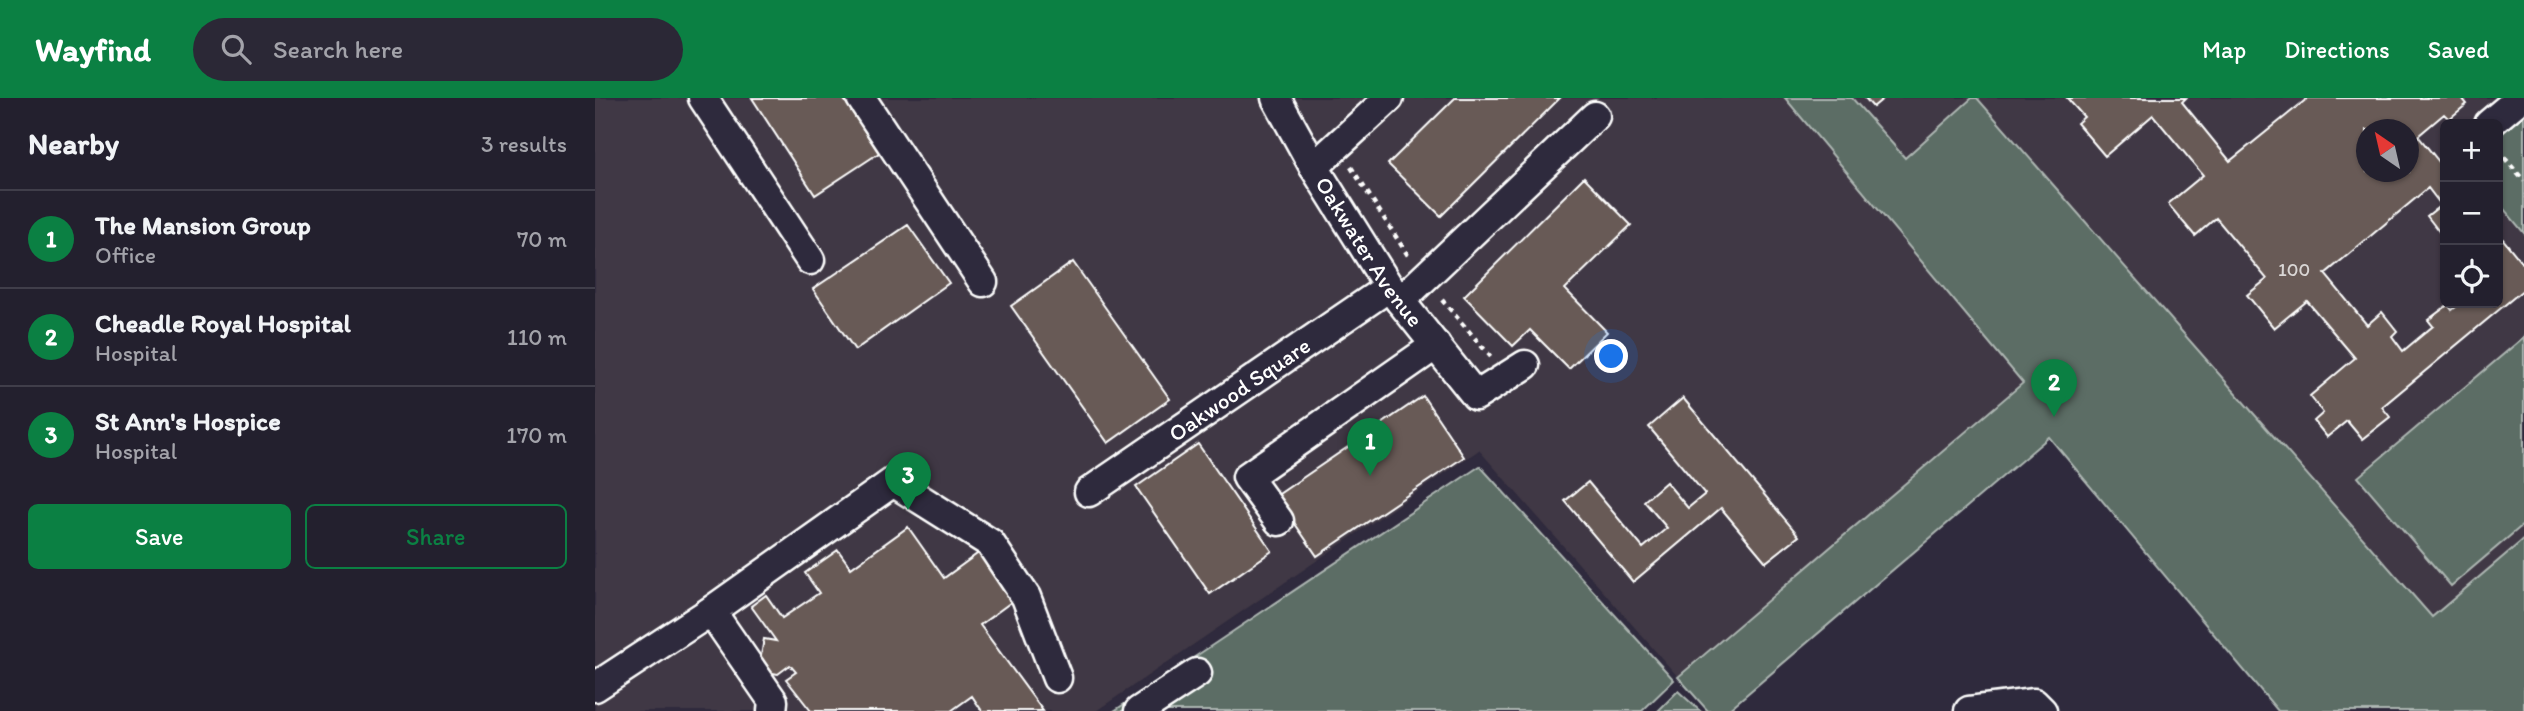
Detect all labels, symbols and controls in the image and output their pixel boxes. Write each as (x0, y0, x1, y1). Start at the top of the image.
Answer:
search box (193, 18, 683, 81)
text: Wayfind (35, 30, 151, 69)
icon: search (217, 30, 255, 68)
text: Search here (273, 33, 403, 65)
text: Map (2202, 35, 2246, 64)
text: Directions (2284, 35, 2390, 64)
text: Saved (2428, 35, 2489, 64)
north arrow (2356, 119, 2419, 182)
map controls (2440, 119, 2503, 308)
button: + (2440, 119, 2503, 182)
text: Nearby (28, 125, 119, 162)
text: 3 results (481, 130, 567, 158)
street label: Oakwater Avenue (1310, 171, 1429, 332)
button: − (2440, 182, 2503, 245)
text: The Mansion Group (95, 209, 311, 241)
text: 1 (46, 225, 56, 253)
text: 70 m (517, 225, 567, 253)
text: Office (95, 241, 156, 269)
button: locate (2440, 245, 2503, 308)
house number: 100 (2278, 258, 2310, 281)
text: Cheadle Royal Hospital (95, 307, 351, 339)
text: 2 (45, 323, 57, 351)
text: 110 m (507, 323, 567, 351)
street label: Oakwood Square (1163, 331, 1316, 448)
text: Hospital (95, 339, 177, 367)
your location (1594, 339, 1628, 373)
pin: 2 (2031, 359, 2077, 417)
text: St Ann's Hospice (95, 405, 281, 437)
pin: 1 (1347, 418, 1393, 476)
text: 3 (45, 421, 57, 449)
text: 170 m (506, 421, 567, 449)
text: Hospital (95, 437, 177, 465)
pin: 3 (885, 452, 931, 510)
button: Save (28, 504, 291, 569)
button: Share (305, 504, 567, 569)

